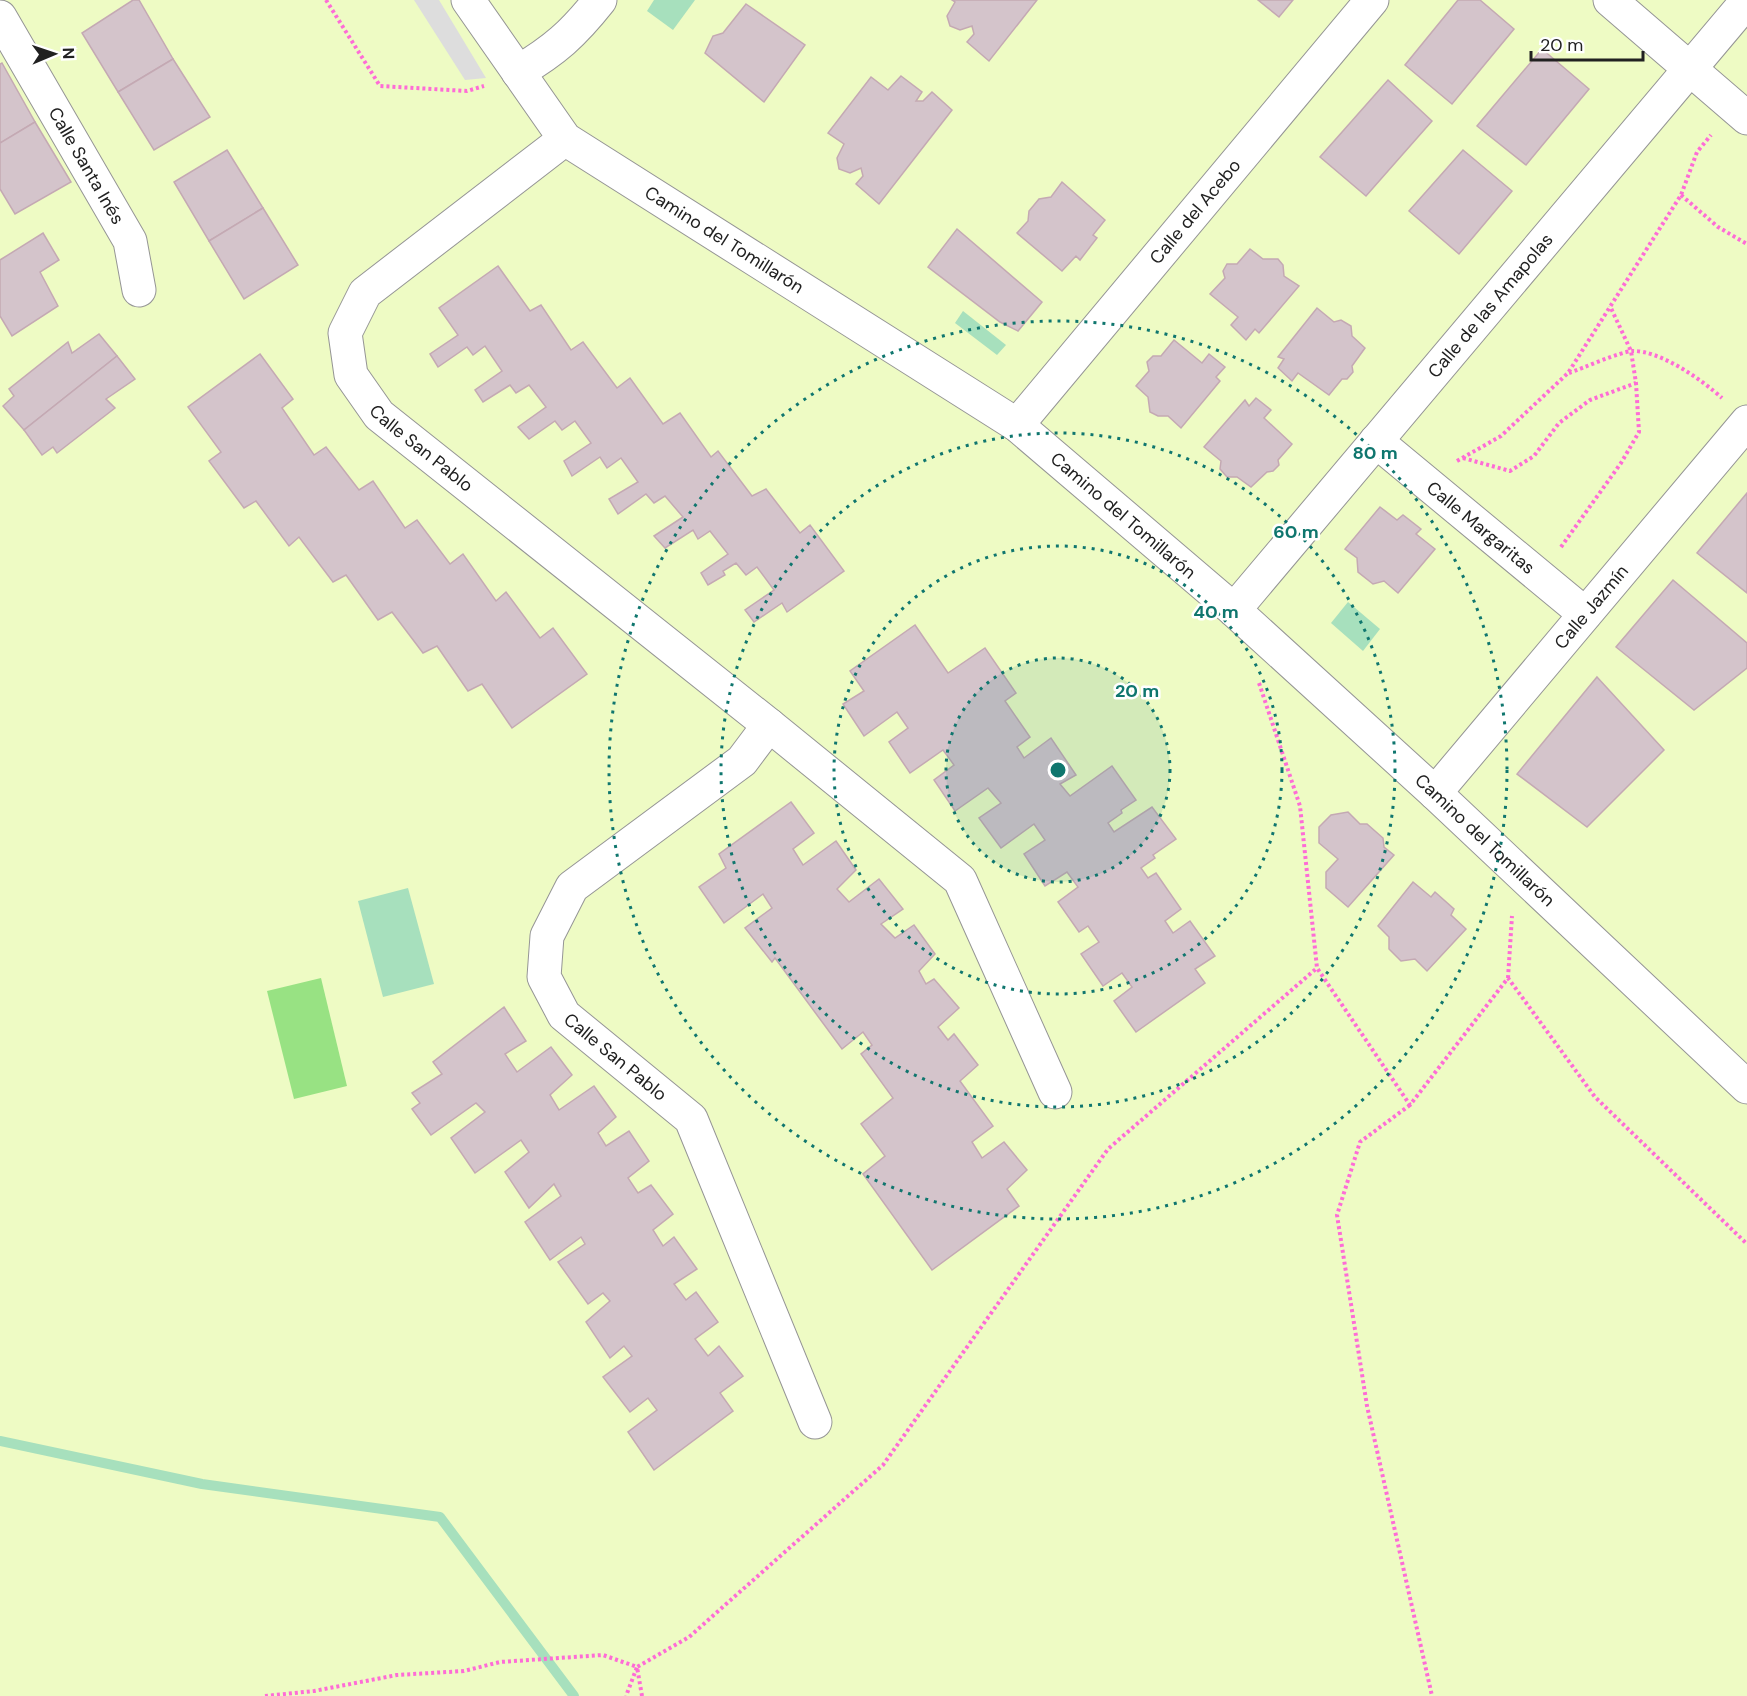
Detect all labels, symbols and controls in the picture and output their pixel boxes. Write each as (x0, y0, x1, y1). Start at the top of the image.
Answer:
north arrow (24, 24, 84, 84)
scale bar (1531, 24, 1644, 62)
text: 20 m (1540, 33, 1583, 57)
text: N (58, 47, 79, 60)
street label: Calle Santa Inés (43, 103, 130, 229)
street label: Calle del Acebo (1144, 154, 1246, 269)
street label: Camino del Tomillarón (640, 180, 808, 299)
street label: Calle de las Amapolas (1422, 228, 1558, 383)
street label: Calle San Pablo (364, 400, 478, 497)
text: 80 m (1352, 441, 1398, 465)
street label: Camino del Tomillarón (1045, 447, 1201, 584)
street label: Calle Margaritas (1422, 476, 1540, 580)
text: 60 m (1273, 520, 1319, 544)
street label: Calle Jazmín (1549, 560, 1634, 654)
text: 40 m (1193, 600, 1239, 624)
text: 20 m (1115, 679, 1159, 703)
centre of rings (1048, 760, 1068, 780)
street label: Camino del Tomillarón (1410, 768, 1560, 912)
street label: Calle San Pablo (559, 1008, 672, 1107)

